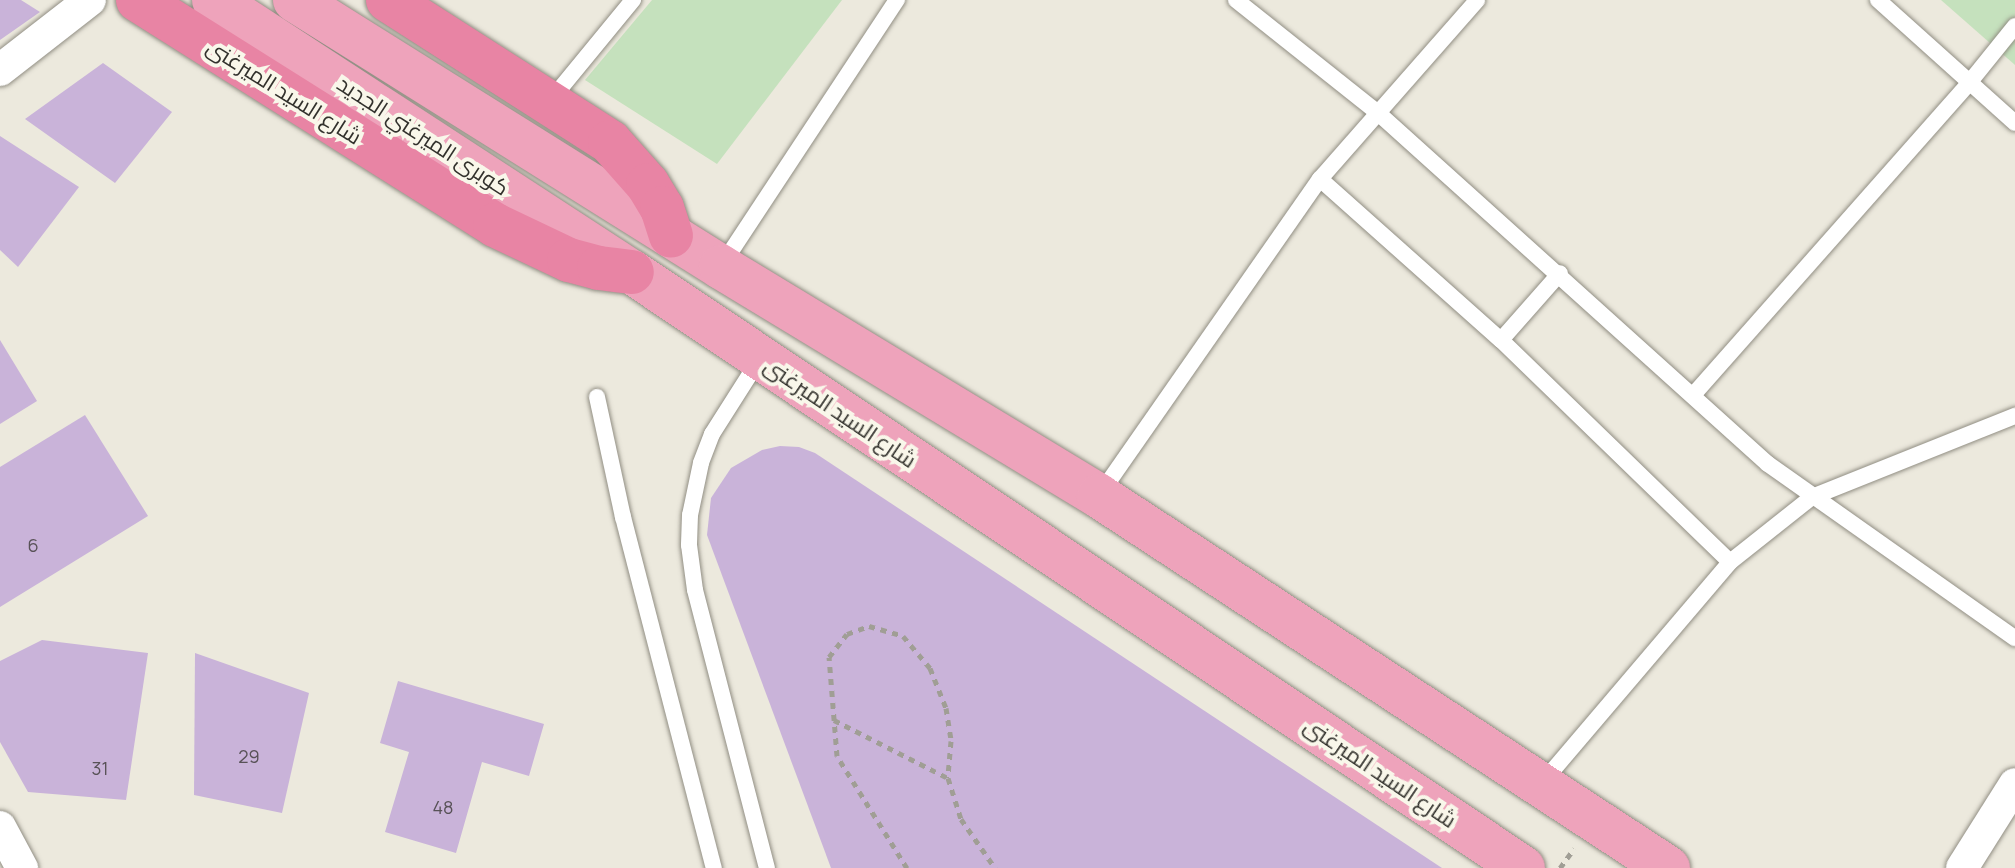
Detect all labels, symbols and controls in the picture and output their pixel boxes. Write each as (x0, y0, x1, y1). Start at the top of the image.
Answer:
street label: شارع السيد الميرغنى (202, 34, 366, 150)
street label: كوبرى الميرغني الجديد (332, 71, 514, 201)
street label: شارع السيد الميرغنى (759, 352, 921, 474)
house number: 6 (27, 534, 39, 556)
street label: شارع السيد الميرغنى (1299, 712, 1461, 834)
house number: 29 (238, 745, 260, 767)
house number: 31 (92, 757, 108, 779)
house number: 48 (432, 796, 454, 818)

